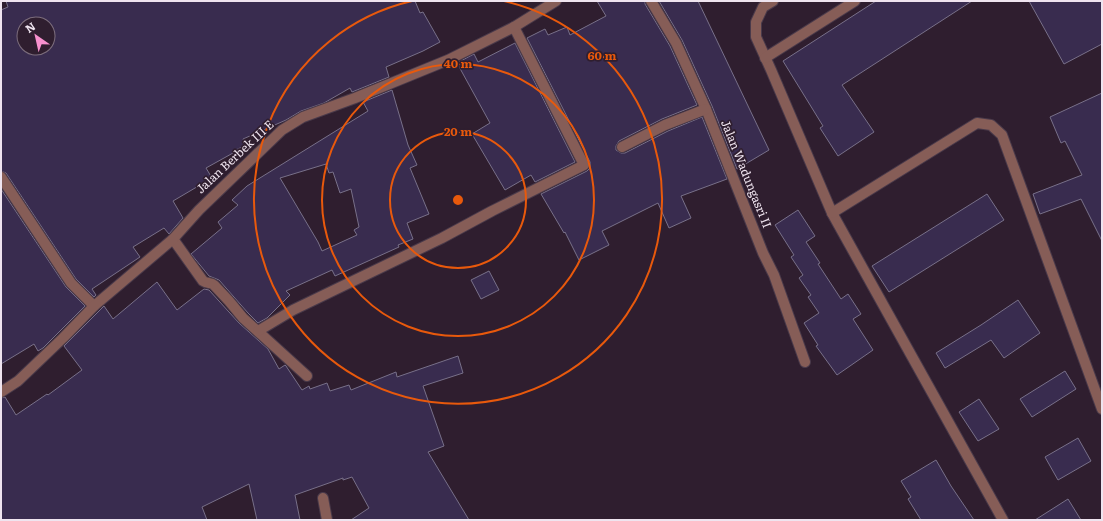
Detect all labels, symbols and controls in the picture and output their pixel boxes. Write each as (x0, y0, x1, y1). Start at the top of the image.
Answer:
north arrow (16, 16, 56, 56)
text: N (22, 18, 38, 36)
text: 60 m (588, 46, 616, 64)
text: 40 m (444, 54, 473, 72)
street label: Jalan Berbek III E (191, 115, 278, 197)
street label: Jalan Wadungasri II (717, 117, 777, 231)
text: 20 m (444, 122, 472, 140)
centre of rings (451, 193, 465, 207)

